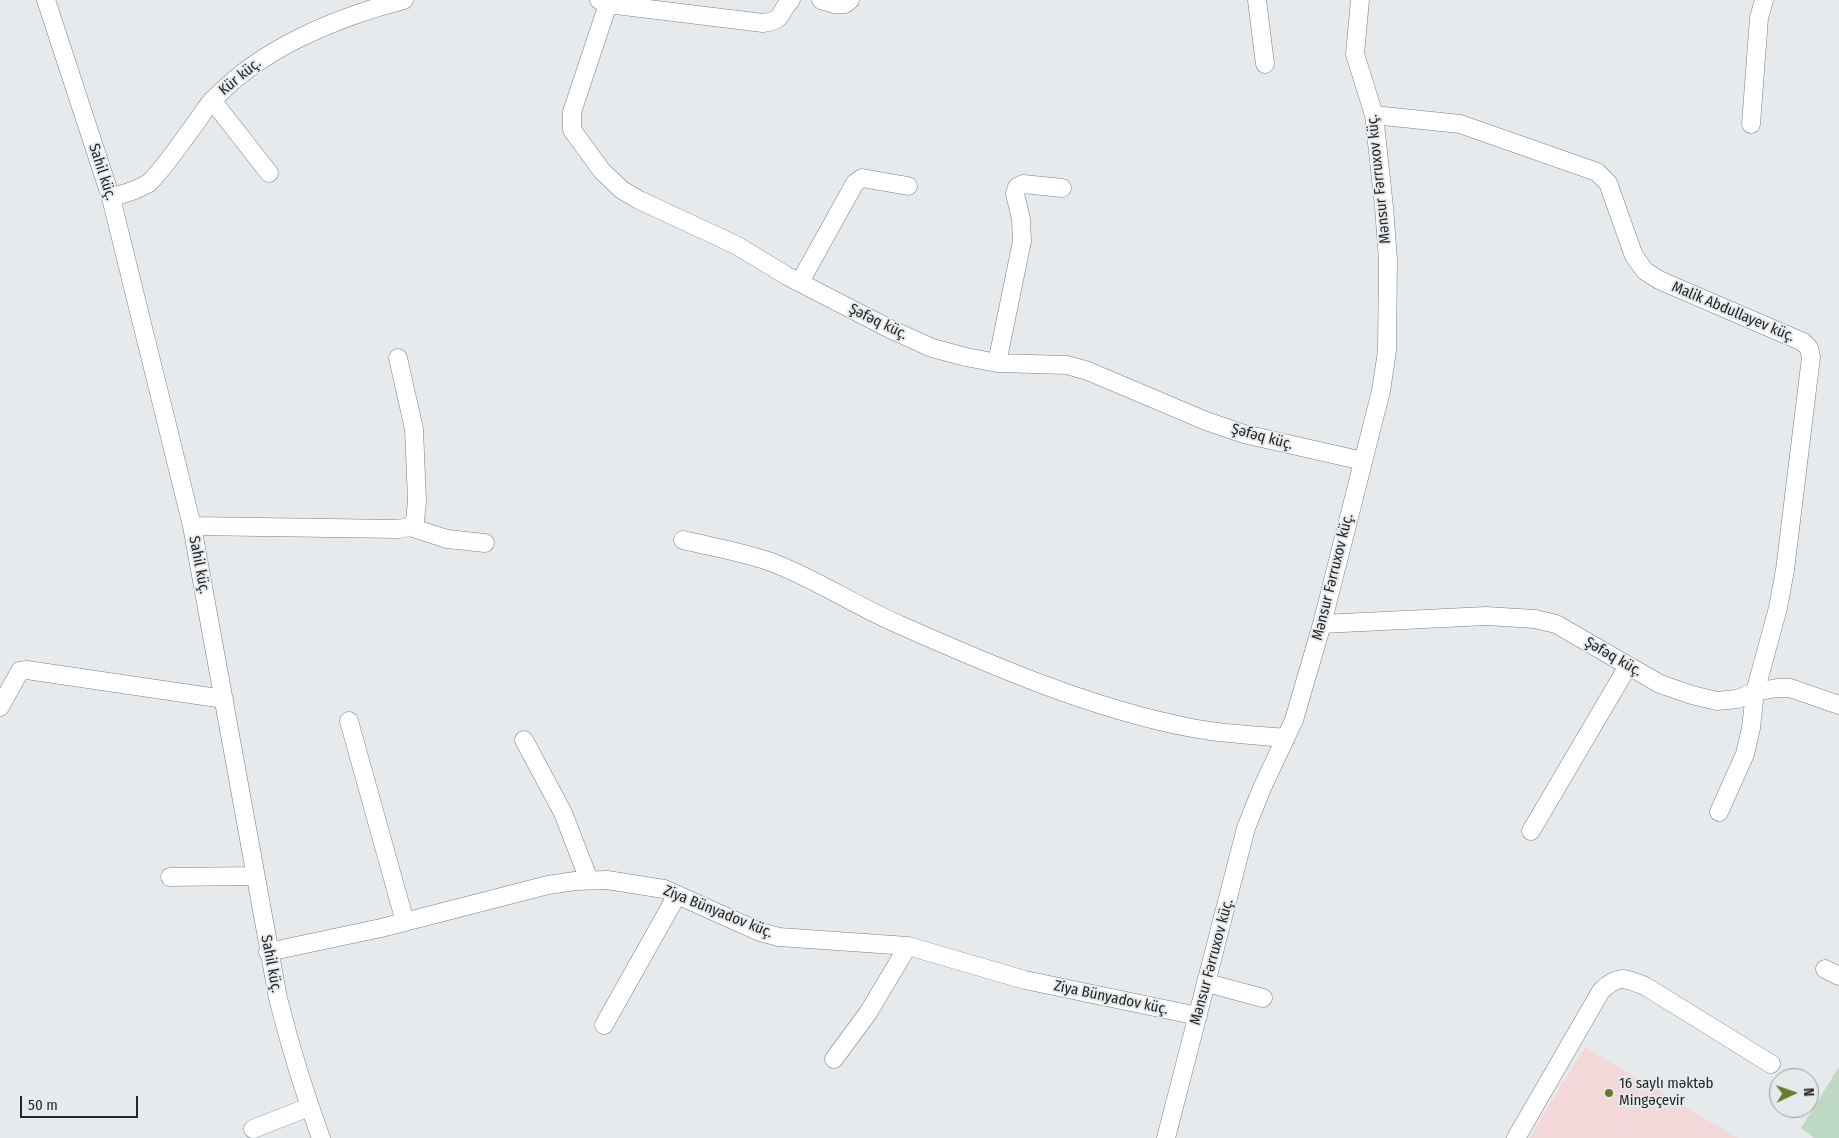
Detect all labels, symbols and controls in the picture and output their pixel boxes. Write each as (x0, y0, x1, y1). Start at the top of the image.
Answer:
street label: Kür küç. (215, 55, 265, 99)
street label: Mənsur Fərruxov küç. (1363, 113, 1395, 245)
street label: Sahil küç. (84, 141, 120, 203)
street label: Malik Abdullayev küç. (1669, 278, 1797, 346)
street label: Şəfəq küç. (846, 300, 910, 344)
street label: Şəfəq küç. (1229, 420, 1295, 454)
street label: Mənsur Fərruxov küç. (1309, 512, 1357, 642)
street label: Sahil küç. (185, 535, 213, 595)
street label: Şəfəq küç. (1581, 633, 1645, 681)
street label: Ziya Bünyadov küç. (661, 882, 775, 942)
street label: Mənsur Fərruxov küç. (1186, 897, 1238, 1027)
street label: Sahil küç. (257, 934, 285, 994)
street label: Ziya Bünyadov küç. (1052, 977, 1170, 1019)
north arrow (1769, 1068, 1819, 1118)
place label: 16 saylı məktəb Mingəçevir (1619, 1075, 1713, 1110)
scale bar (22, 1086, 140, 1118)
marker: 16 saylı məktəb Mingəçevir (1603, 1087, 1615, 1099)
text: N (1800, 1088, 1817, 1097)
text: 50 m (28, 1096, 58, 1114)

